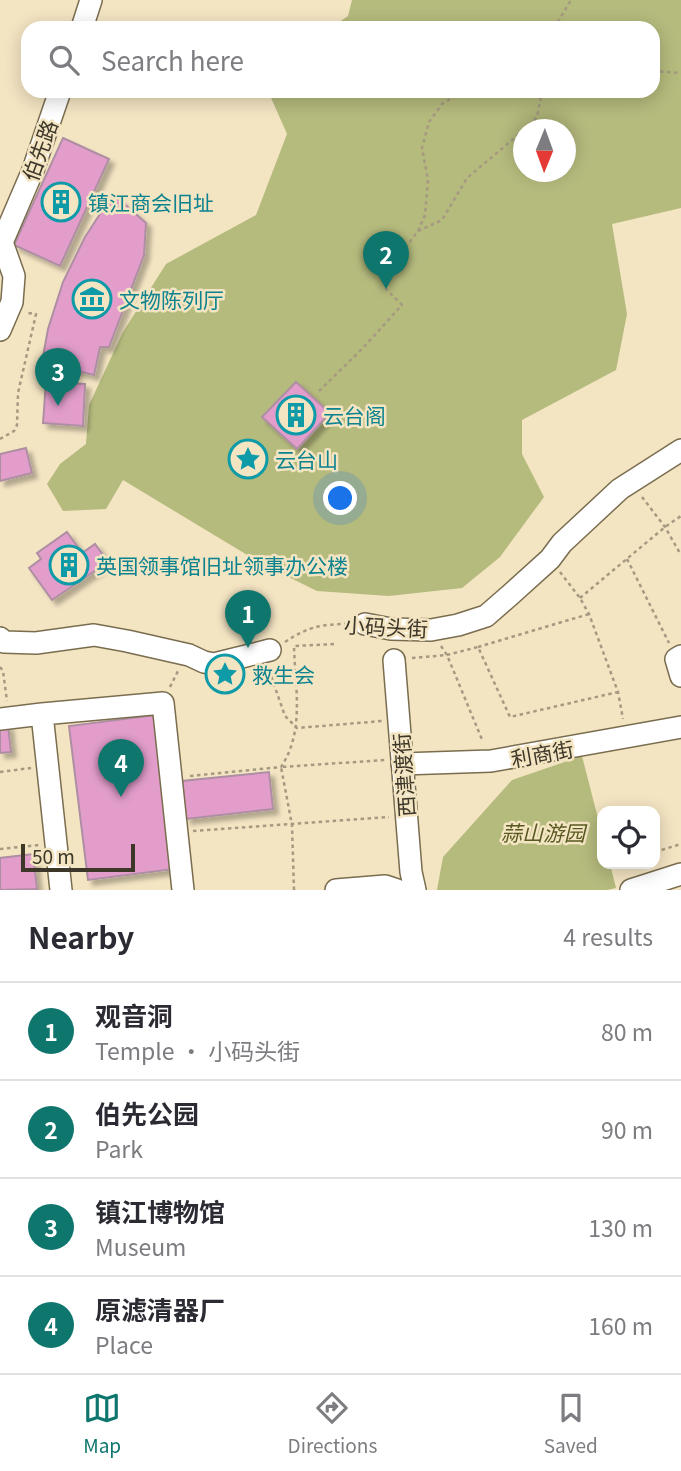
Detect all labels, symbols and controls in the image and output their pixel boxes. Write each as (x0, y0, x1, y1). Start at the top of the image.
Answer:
search box (21, 21, 660, 98)
icon: search (45, 41, 83, 79)
text: Search here (101, 41, 244, 78)
street label: 伯先路 (14, 115, 64, 185)
north arrow (513, 119, 576, 182)
building icon: 镇江商会旧址 (40, 181, 82, 223)
place label: 镇江商会旧址 (88, 187, 214, 217)
pin: 2 (363, 231, 409, 289)
museum icon: 文物陈列厅 (71, 278, 113, 320)
place label: 文物陈列厅 (119, 284, 224, 314)
pin: 3 (35, 348, 81, 406)
building icon: 云台阁 (275, 394, 317, 436)
place label: 云台阁 (323, 400, 386, 430)
place icon: 云台山 (227, 438, 269, 480)
place label: 云台山 (275, 444, 338, 474)
your location (323, 481, 357, 515)
building icon: 英国领事馆旧址领事办公楼 (48, 544, 90, 586)
place label: 英国领事馆旧址领事办公楼 (96, 550, 348, 580)
pin: 1 (225, 590, 271, 648)
street label: 小码头街 (343, 609, 429, 643)
place icon: 救生会 (204, 653, 246, 695)
place label: 救生会 (252, 659, 315, 689)
street label: 西津渡街 (385, 732, 421, 818)
street label: 利商街 (508, 733, 576, 773)
pin: 4 (98, 739, 144, 797)
map controls (597, 806, 660, 869)
button: locate (597, 806, 660, 869)
park label: 蒜山游园 (501, 817, 588, 847)
scale bar (21, 841, 135, 873)
text: 50 m (32, 842, 75, 869)
text: Nearby (28, 914, 134, 958)
text: 4 results (563, 919, 653, 953)
text: 观音洞 (95, 996, 173, 1033)
text: 1 (44, 1014, 58, 1048)
text: 80 m (601, 1014, 653, 1048)
text: Temple · 小码头街 (95, 1033, 300, 1067)
text: 伯先公园 (95, 1094, 199, 1131)
text: 2 (44, 1112, 58, 1146)
text: 90 m (601, 1112, 653, 1146)
text: Park (95, 1131, 143, 1165)
text: 镇江博物馆 (95, 1192, 225, 1229)
text: 3 (44, 1210, 58, 1244)
text: 130 m (588, 1210, 653, 1244)
text: Museum (95, 1229, 186, 1263)
text: 原滤清器厂 (95, 1290, 225, 1327)
text: 4 (44, 1308, 58, 1342)
text: 160 m (588, 1308, 653, 1342)
text: Place (95, 1327, 153, 1361)
tab: Map (83, 1389, 121, 1458)
tab: Directions (288, 1389, 377, 1458)
tab: Saved (544, 1389, 598, 1458)

